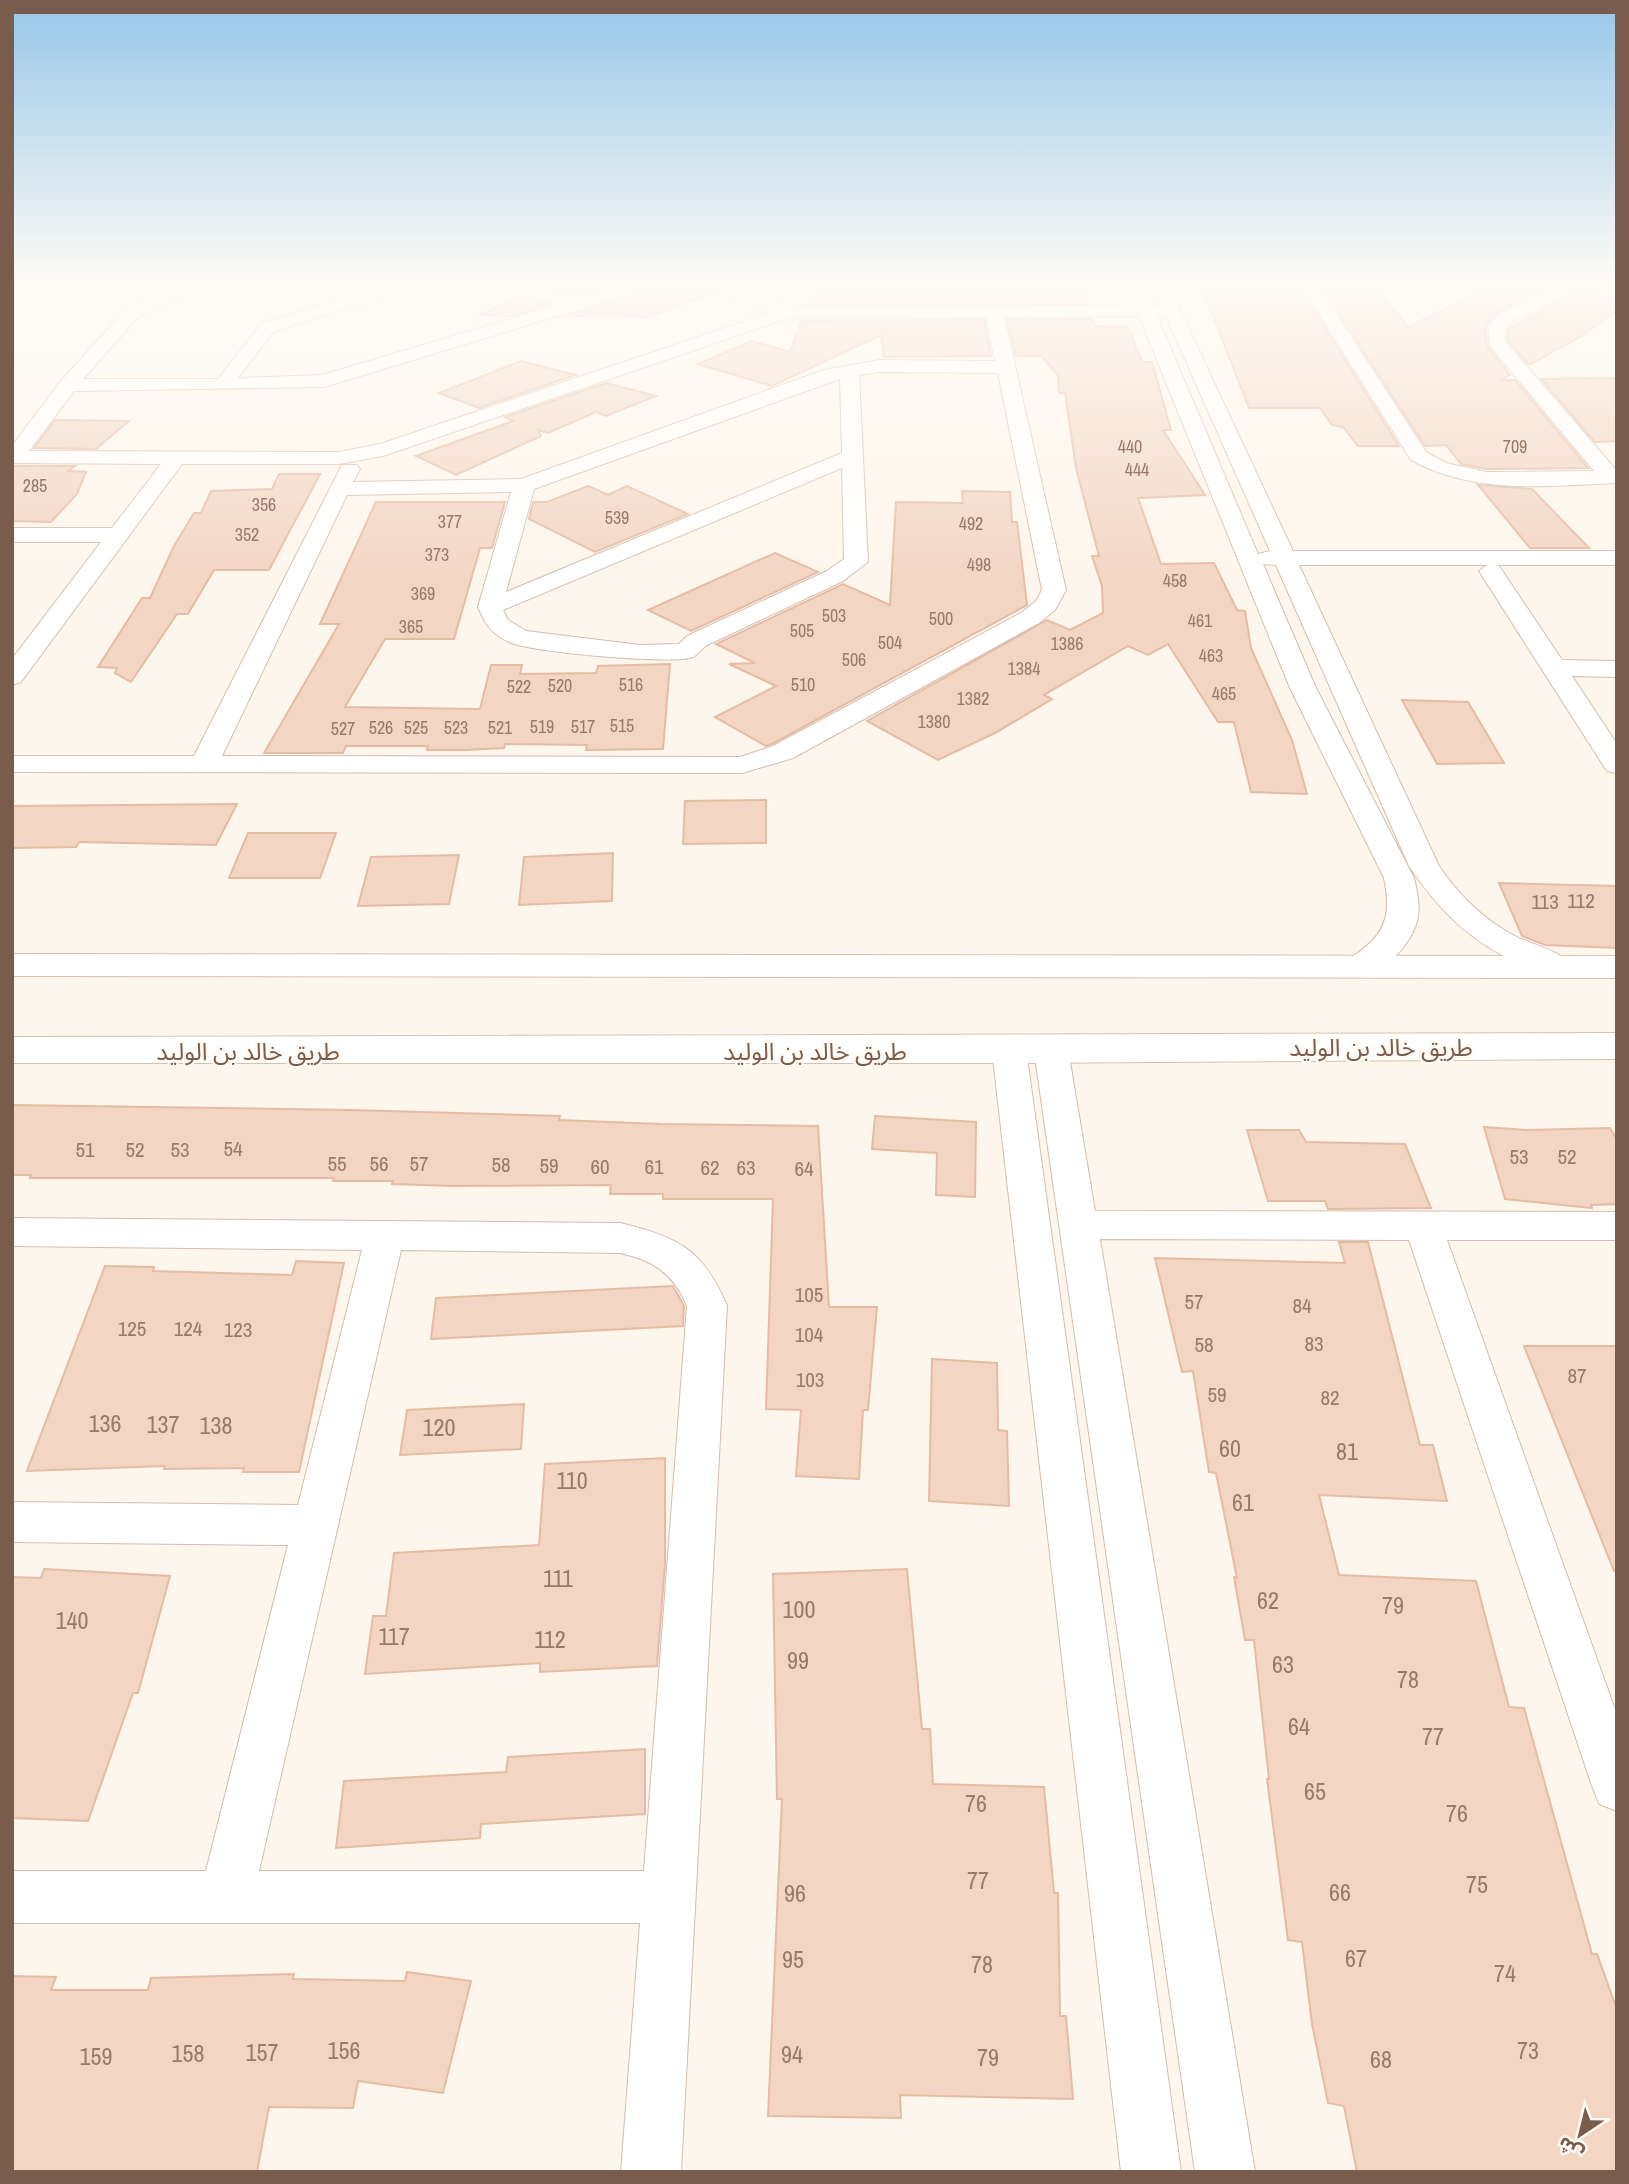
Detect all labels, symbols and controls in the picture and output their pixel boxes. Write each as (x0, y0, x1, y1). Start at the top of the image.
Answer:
house number: 440 (1118, 434, 1142, 459)
house number: 709 (1503, 434, 1527, 459)
house number: 444 (1125, 457, 1149, 482)
house number: 285 (23, 473, 47, 498)
house number: 356 (252, 492, 276, 517)
house number: 539 (605, 505, 629, 530)
house number: 377 (438, 509, 462, 534)
house number: 492 (959, 511, 983, 536)
house number: 352 (235, 522, 259, 547)
house number: 373 (425, 542, 449, 567)
house number: 498 (967, 552, 991, 577)
house number: 458 (1163, 568, 1187, 593)
house number: 369 (411, 581, 435, 606)
house number: 503 (822, 603, 846, 628)
house number: 500 (929, 606, 953, 631)
house number: 461 (1188, 608, 1213, 633)
house number: 365 (399, 614, 423, 639)
house number: 505 (790, 618, 814, 643)
house number: 504 (878, 630, 902, 655)
house number: 1386 (1051, 631, 1083, 656)
house number: 463 (1199, 643, 1223, 668)
house number: 506 (842, 647, 866, 672)
house number: 1384 (1008, 656, 1040, 681)
house number: 516 (619, 672, 643, 697)
house number: 510 (791, 672, 815, 697)
house number: 520 (548, 673, 572, 698)
house number: 522 (507, 674, 531, 699)
house number: 465 (1212, 681, 1236, 706)
house number: 1382 (957, 686, 989, 711)
house number: 1380 (918, 709, 950, 734)
house number: 515 (610, 713, 634, 738)
house number: 519 (530, 714, 554, 739)
house number: 517 (571, 714, 595, 739)
house number: 526 (369, 715, 393, 740)
house number: 525 (404, 715, 428, 740)
house number: 523 (444, 715, 468, 740)
house number: 521 (488, 715, 513, 740)
house number: 527 (331, 716, 355, 741)
house number: 112 (1567, 886, 1595, 915)
house number: 113 (1531, 887, 1559, 916)
street label: طريق خالد بن الوليد (1289, 1031, 1473, 1063)
street label: طريق خالد بن الوليد (156, 1035, 340, 1067)
street label: طريق خالد بن الوليد (723, 1035, 907, 1067)
house number: 54 (223, 1134, 243, 1163)
house number: 51 (75, 1135, 95, 1164)
house number: 52 (125, 1135, 145, 1164)
house number: 53 (170, 1135, 190, 1164)
house number: 53 (1509, 1142, 1529, 1171)
house number: 52 (1557, 1142, 1577, 1171)
house number: 55 (327, 1149, 347, 1178)
house number: 56 (369, 1149, 389, 1178)
house number: 57 (409, 1149, 429, 1178)
house number: 58 (491, 1150, 511, 1179)
house number: 59 (539, 1151, 559, 1180)
house number: 60 (590, 1152, 610, 1181)
house number: 61 (644, 1152, 664, 1181)
house number: 62 (700, 1153, 720, 1182)
house number: 63 (736, 1153, 756, 1182)
house number: 64 (794, 1154, 814, 1183)
house number: 105 (795, 1280, 823, 1309)
house number: 57 (1184, 1287, 1204, 1316)
house number: 84 (1292, 1291, 1312, 1320)
house number: 125 (118, 1314, 146, 1343)
house number: 124 (174, 1314, 203, 1343)
house number: 123 (224, 1315, 252, 1344)
house number: 104 (795, 1320, 824, 1349)
house number: 83 (1304, 1329, 1324, 1358)
house number: 58 (1194, 1330, 1214, 1359)
house number: 87 (1567, 1361, 1587, 1390)
house number: 103 (796, 1365, 824, 1394)
house number: 59 (1207, 1380, 1227, 1409)
house number: 82 (1320, 1383, 1340, 1412)
house number: 136 (89, 1407, 121, 1439)
house number: 137 (147, 1408, 179, 1440)
house number: 138 (200, 1409, 232, 1441)
house number: 120 (423, 1411, 455, 1443)
house number: 60 (1219, 1432, 1241, 1464)
house number: 81 (1336, 1435, 1358, 1467)
house number: 110 (556, 1464, 588, 1496)
house number: 61 (1232, 1486, 1254, 1518)
house number: 111 (543, 1562, 573, 1594)
house number: 62 (1257, 1584, 1279, 1616)
house number: 79 (1382, 1589, 1404, 1621)
house number: 100 (783, 1593, 815, 1625)
house number: 140 (56, 1604, 88, 1636)
house number: 117 (378, 1620, 410, 1652)
house number: 112 (534, 1623, 566, 1655)
house number: 99 (787, 1644, 809, 1676)
house number: 63 (1272, 1648, 1294, 1680)
house number: 78 (1397, 1663, 1419, 1695)
house number: 64 (1288, 1710, 1310, 1742)
house number: 77 (1422, 1720, 1444, 1752)
house number: 65 (1304, 1775, 1326, 1807)
house number: 76 (965, 1787, 987, 1819)
house number: 76 (1446, 1797, 1468, 1829)
house number: 77 (967, 1864, 989, 1896)
house number: 75 (1466, 1868, 1488, 1900)
house number: 66 (1329, 1876, 1351, 1908)
house number: 96 (784, 1877, 806, 1909)
house number: 67 (1345, 1942, 1367, 1974)
house number: 95 (782, 1943, 804, 1975)
house number: 78 (971, 1948, 993, 1980)
house number: 74 (1494, 1957, 1516, 1989)
house number: 156 (328, 2034, 360, 2066)
house number: 73 (1517, 2034, 1539, 2066)
house number: 157 (246, 2036, 278, 2068)
house number: 158 (172, 2037, 204, 2069)
house number: 94 (781, 2038, 803, 2070)
house number: 159 (80, 2040, 112, 2072)
house number: 79 (977, 2041, 999, 2073)
house number: 68 (1370, 2043, 1392, 2075)
north arrow (1545, 2100, 1615, 2170)
text: ش (1552, 2131, 1588, 2167)

